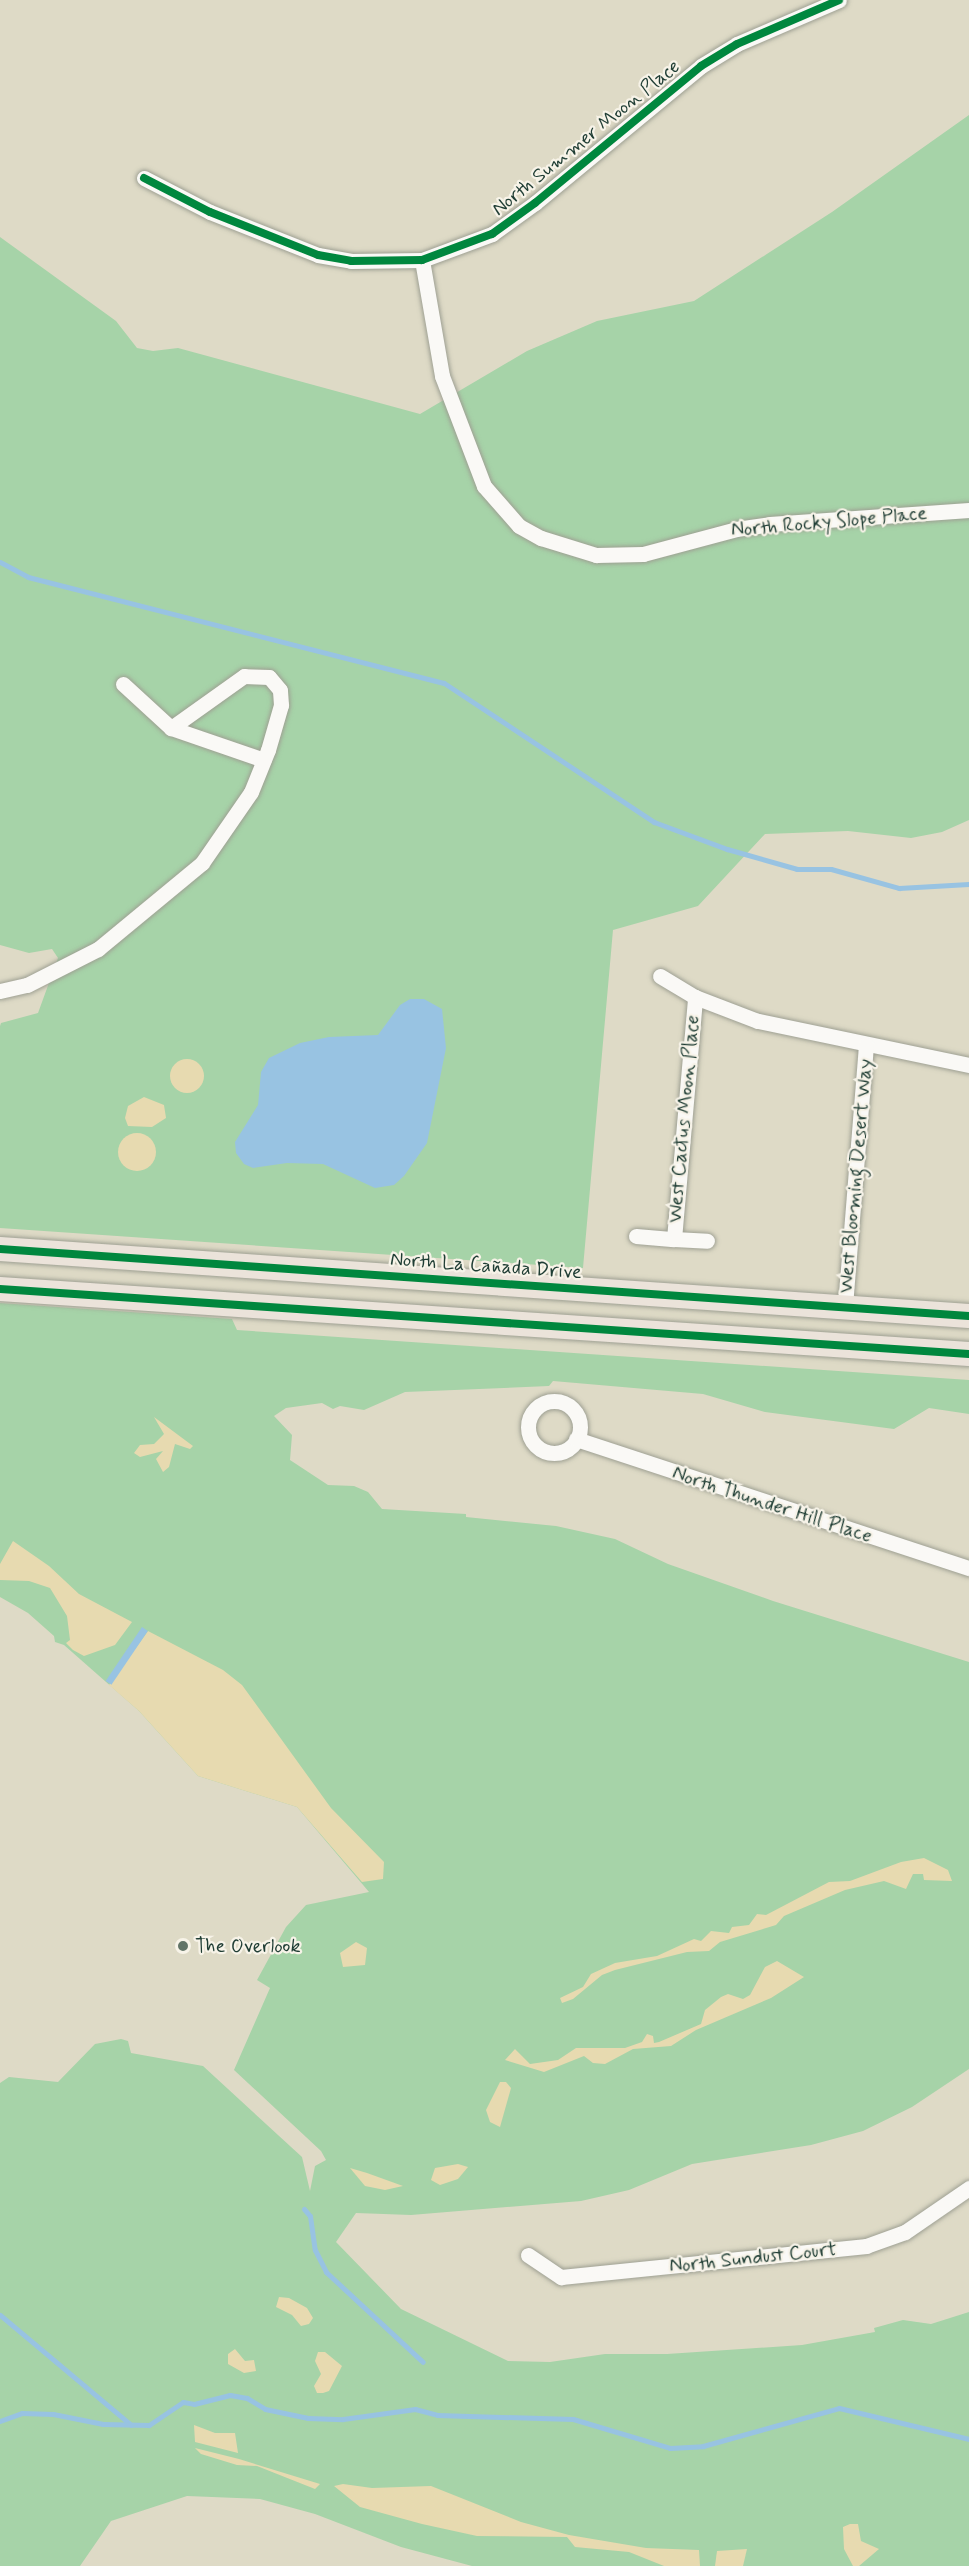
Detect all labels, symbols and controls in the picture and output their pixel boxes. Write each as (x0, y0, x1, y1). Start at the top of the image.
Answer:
street label: North Summer Moon Place (489, 56, 683, 220)
street label: North Rocky Slope Place (730, 501, 928, 543)
street label: West Cactus Moon Place (663, 1016, 705, 1222)
street label: West Blooming Desert Way (834, 1057, 878, 1295)
street label: North La Cañada Drive (389, 1247, 583, 1285)
street label: North Thunder Hill Place (671, 1462, 873, 1548)
place label: The Overlook (195, 1934, 300, 1958)
marker: The Overlook (176, 1939, 190, 1953)
street label: North Sundust Court (668, 2237, 838, 2279)

